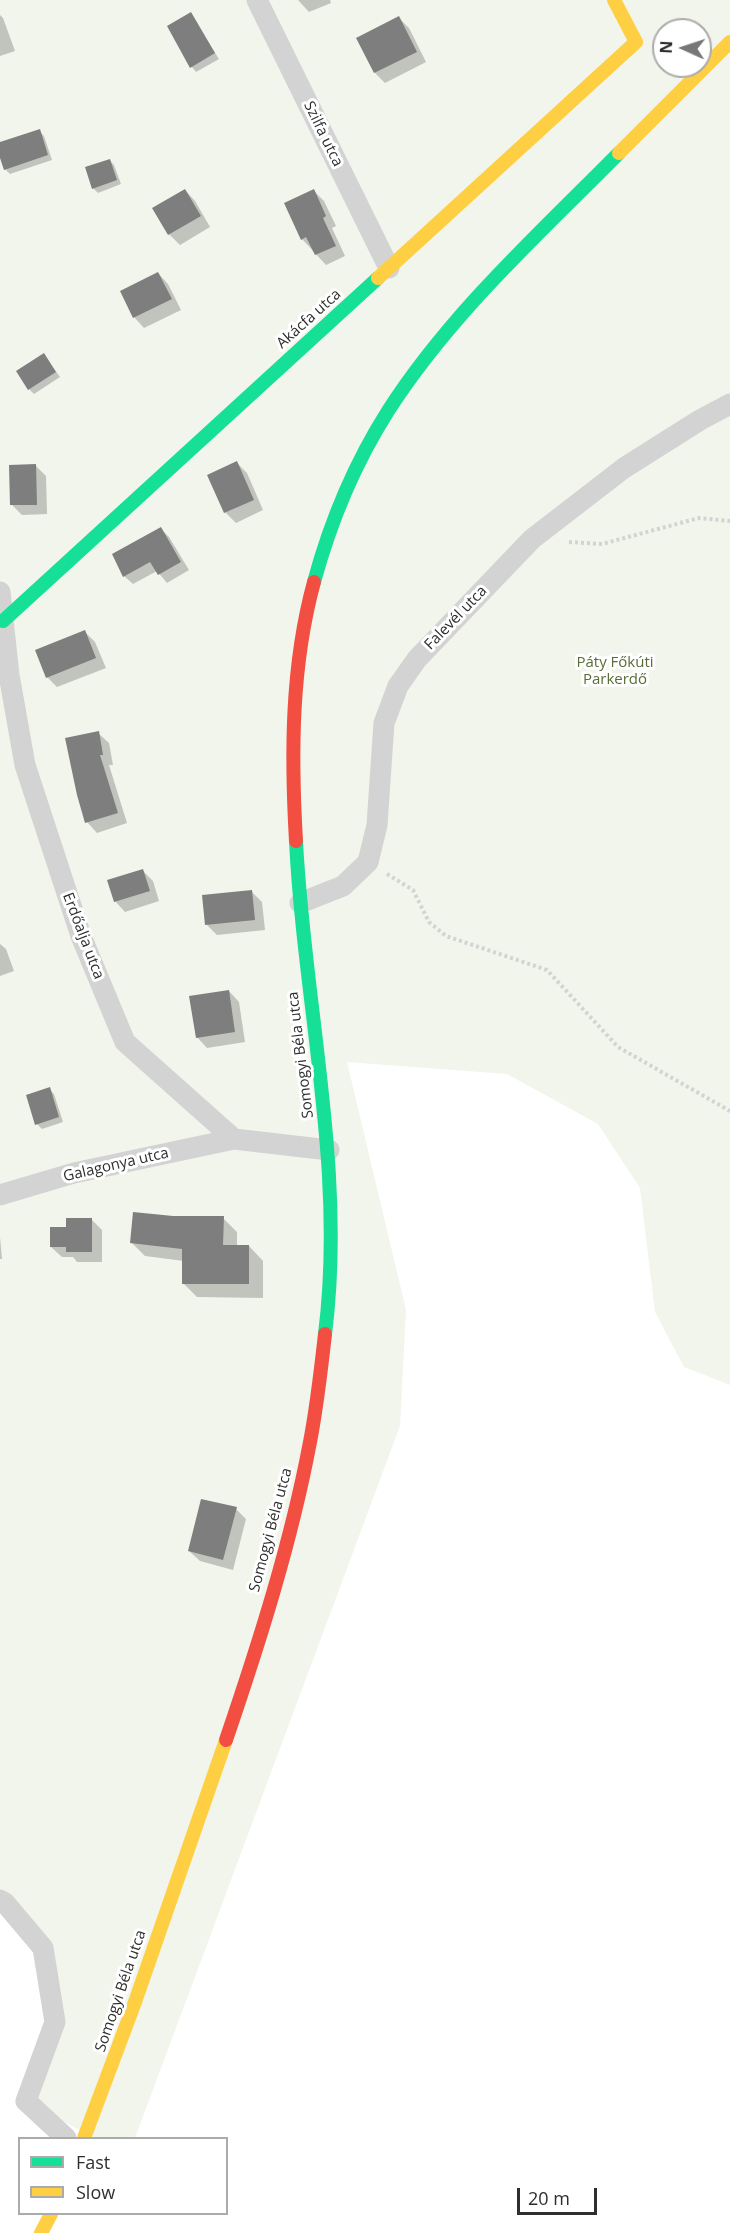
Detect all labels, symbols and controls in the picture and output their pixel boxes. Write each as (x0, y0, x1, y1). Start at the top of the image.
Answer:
north arrow (652, 18, 712, 78)
text: N (655, 40, 677, 54)
street label: Szilfa utca (300, 99, 346, 169)
street label: Akácfa utca (273, 285, 345, 353)
street label: Falevél utca (421, 582, 491, 654)
park label: Páty Főkúti Parkerdő (576, 654, 654, 689)
street label: Erdőalja utca (58, 890, 108, 982)
street label: Somogyi Béla utca (284, 991, 318, 1119)
street label: Galagonya utca (62, 1144, 170, 1186)
street label: Somogyi Béla utca (246, 1466, 296, 1594)
street label: Somogyi Béla utca (92, 1928, 150, 2054)
legend (18, 2137, 228, 2215)
text: Fast (76, 2150, 110, 2174)
scale bar (520, 2176, 600, 2214)
text: Slow (76, 2180, 115, 2204)
text: 20 m (528, 2186, 570, 2210)

